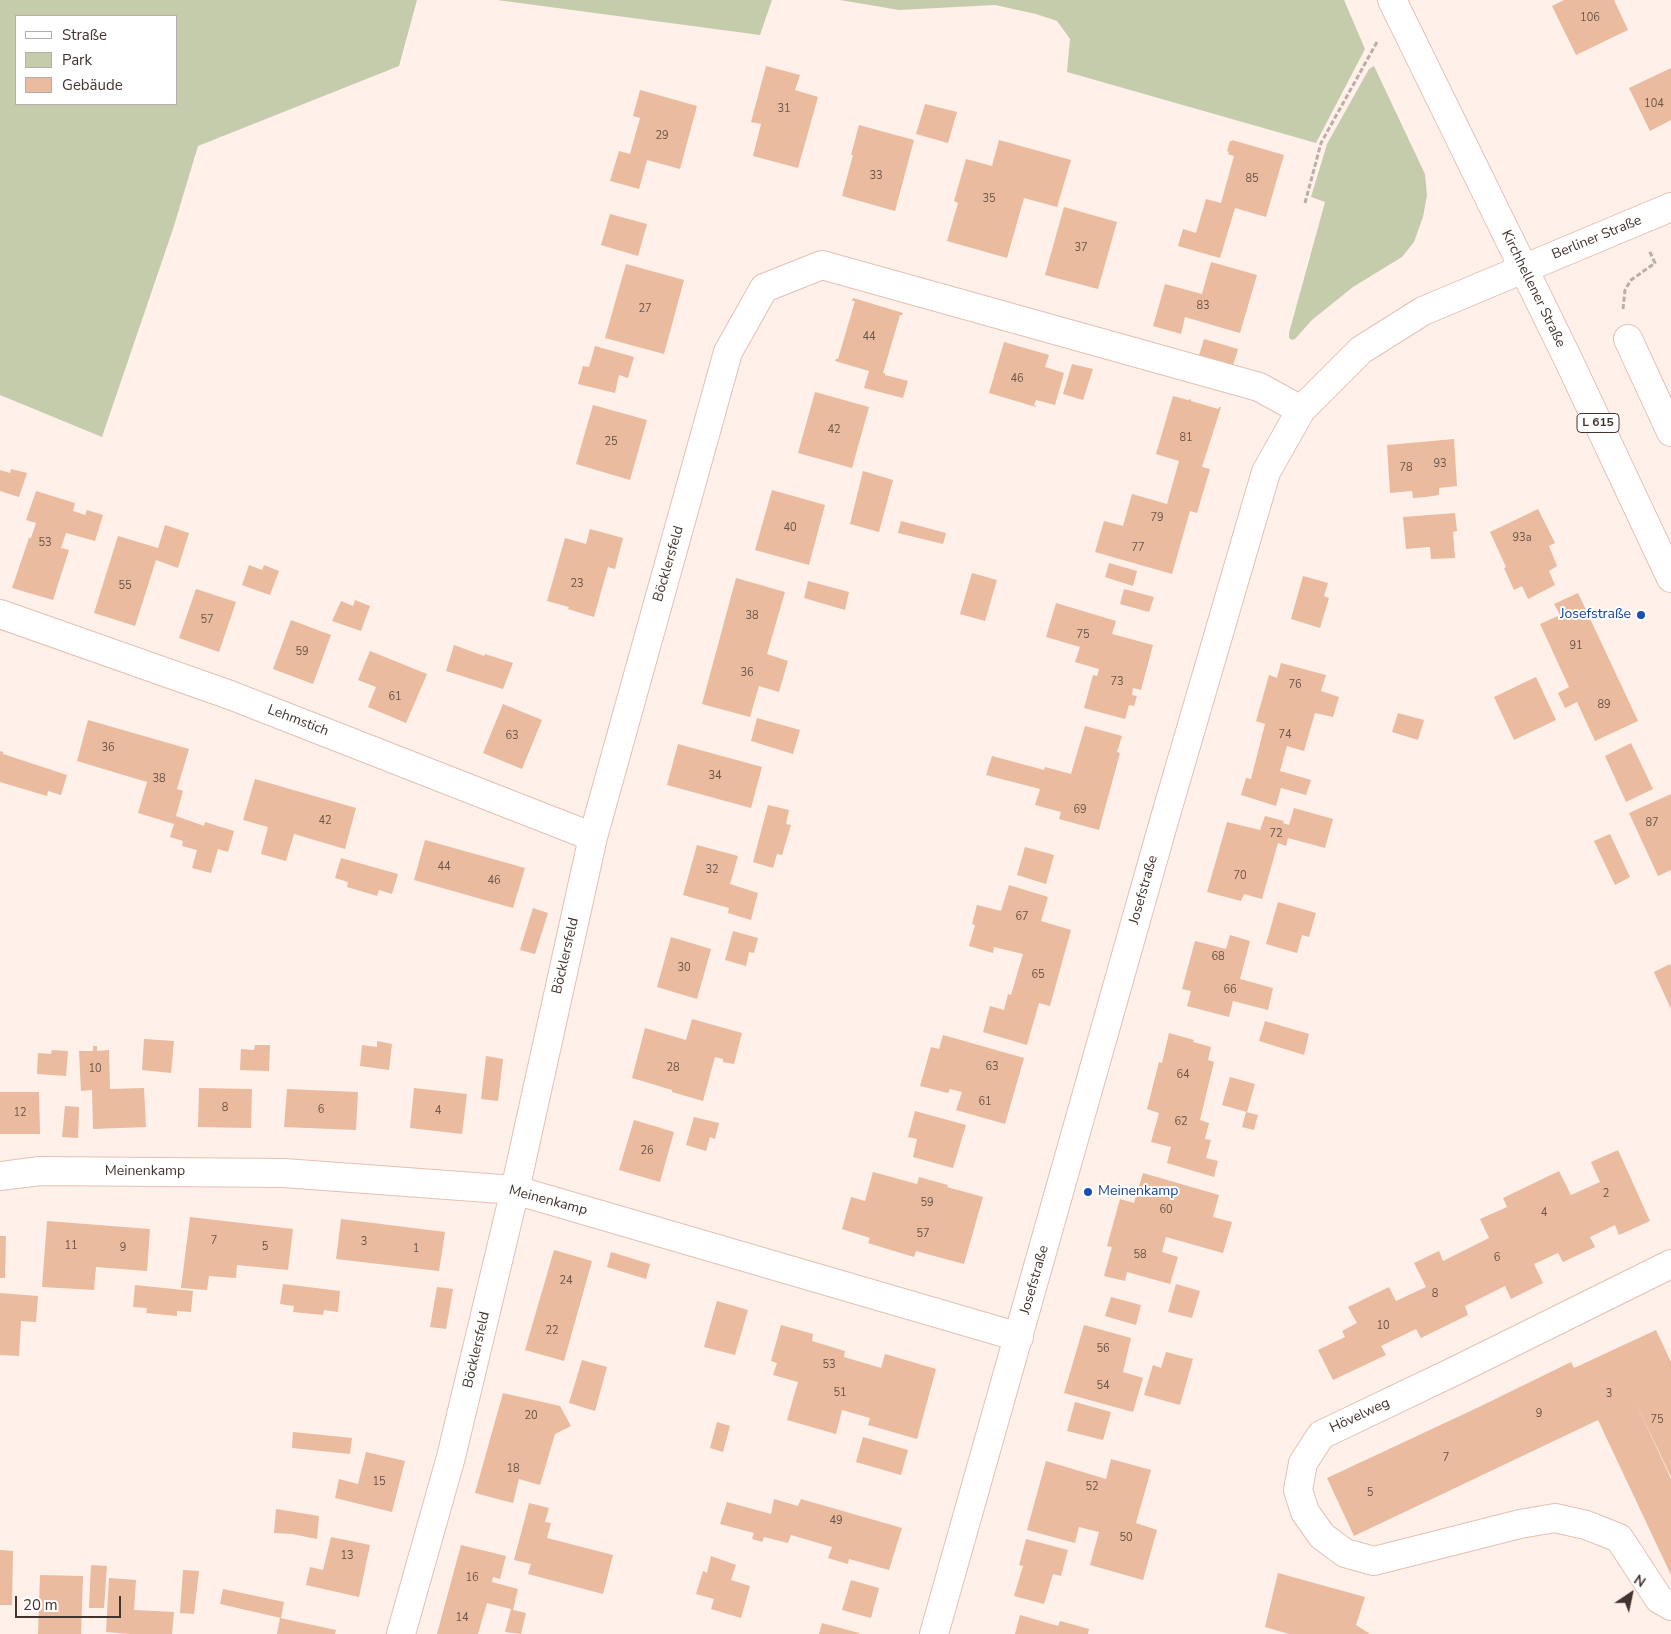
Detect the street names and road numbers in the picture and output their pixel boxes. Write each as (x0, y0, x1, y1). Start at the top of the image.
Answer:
street label: Berliner Straße (1550, 212, 1644, 264)
street label: Kirchhellener Straße (1497, 228, 1569, 350)
road number: L 615 (1577, 413, 1619, 432)
street label: Böcklersfeld (650, 524, 688, 604)
street label: Lehmstich (265, 702, 331, 740)
street label: Josefstraße (1126, 854, 1162, 926)
street label: Böcklersfeld (549, 916, 583, 996)
street label: Meinenkamp (105, 1164, 185, 1180)
street label: Meinenkamp (507, 1182, 589, 1220)
street label: Josefstraße (1017, 1244, 1053, 1316)
street label: Böcklersfeld (460, 1310, 494, 1390)
street label: Hövelweg (1327, 1395, 1393, 1437)

